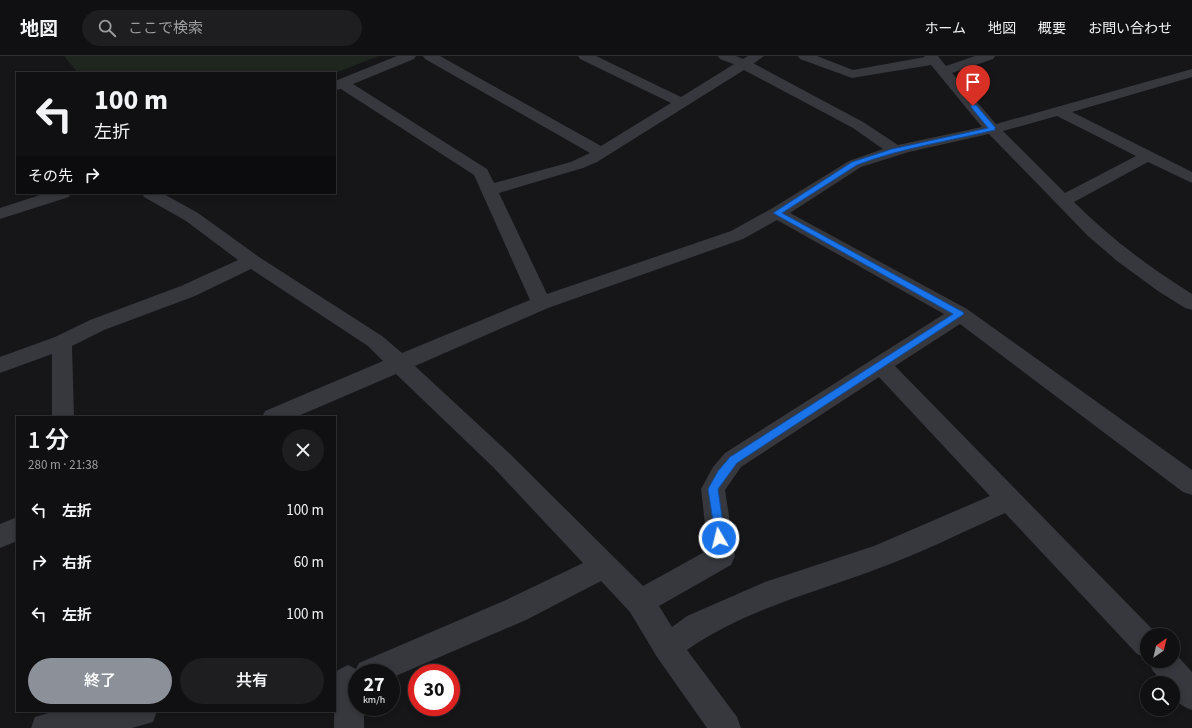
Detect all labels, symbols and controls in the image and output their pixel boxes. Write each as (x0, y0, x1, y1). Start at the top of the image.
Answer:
search box (82, 10, 362, 46)
text: 地図 (20, 16, 58, 43)
icon: search (96, 17, 118, 39)
text: ここで検索 (128, 18, 203, 39)
text: ホーム (924, 19, 966, 39)
text: 地図 (988, 19, 1016, 39)
text: 概要 (1038, 19, 1066, 39)
text: お問い合わせ (1088, 19, 1172, 39)
pin (956, 65, 990, 106)
icon: arrive (962, 71, 984, 93)
text: 100 m (94, 80, 168, 120)
icon: left (28, 88, 80, 140)
text: 左折 (94, 120, 130, 145)
icon: right (81, 164, 103, 186)
text: その先 (28, 166, 73, 187)
text: 1 分 (28, 423, 69, 458)
button: close (282, 429, 324, 471)
text: 280 m · 21:38 (28, 456, 98, 474)
icon: left (28, 499, 50, 521)
text: 100 m (286, 500, 324, 521)
text: 左折 (62, 501, 92, 522)
position arrow (698, 517, 740, 559)
icon: right (28, 551, 50, 573)
text: 60 m (294, 552, 324, 573)
text: 右折 (62, 553, 92, 574)
icon: left (28, 603, 50, 625)
text: 100 m (286, 604, 324, 625)
text: 左折 (62, 605, 92, 626)
north arrow (1140, 628, 1180, 668)
map controls (1140, 628, 1180, 716)
button: 終了 (28, 658, 172, 704)
button: 共有 (180, 658, 324, 704)
speed limit sign: 30 (408, 664, 460, 716)
text: 27 (363, 671, 385, 699)
button: search (1140, 676, 1180, 716)
text: km/h (363, 693, 385, 707)

